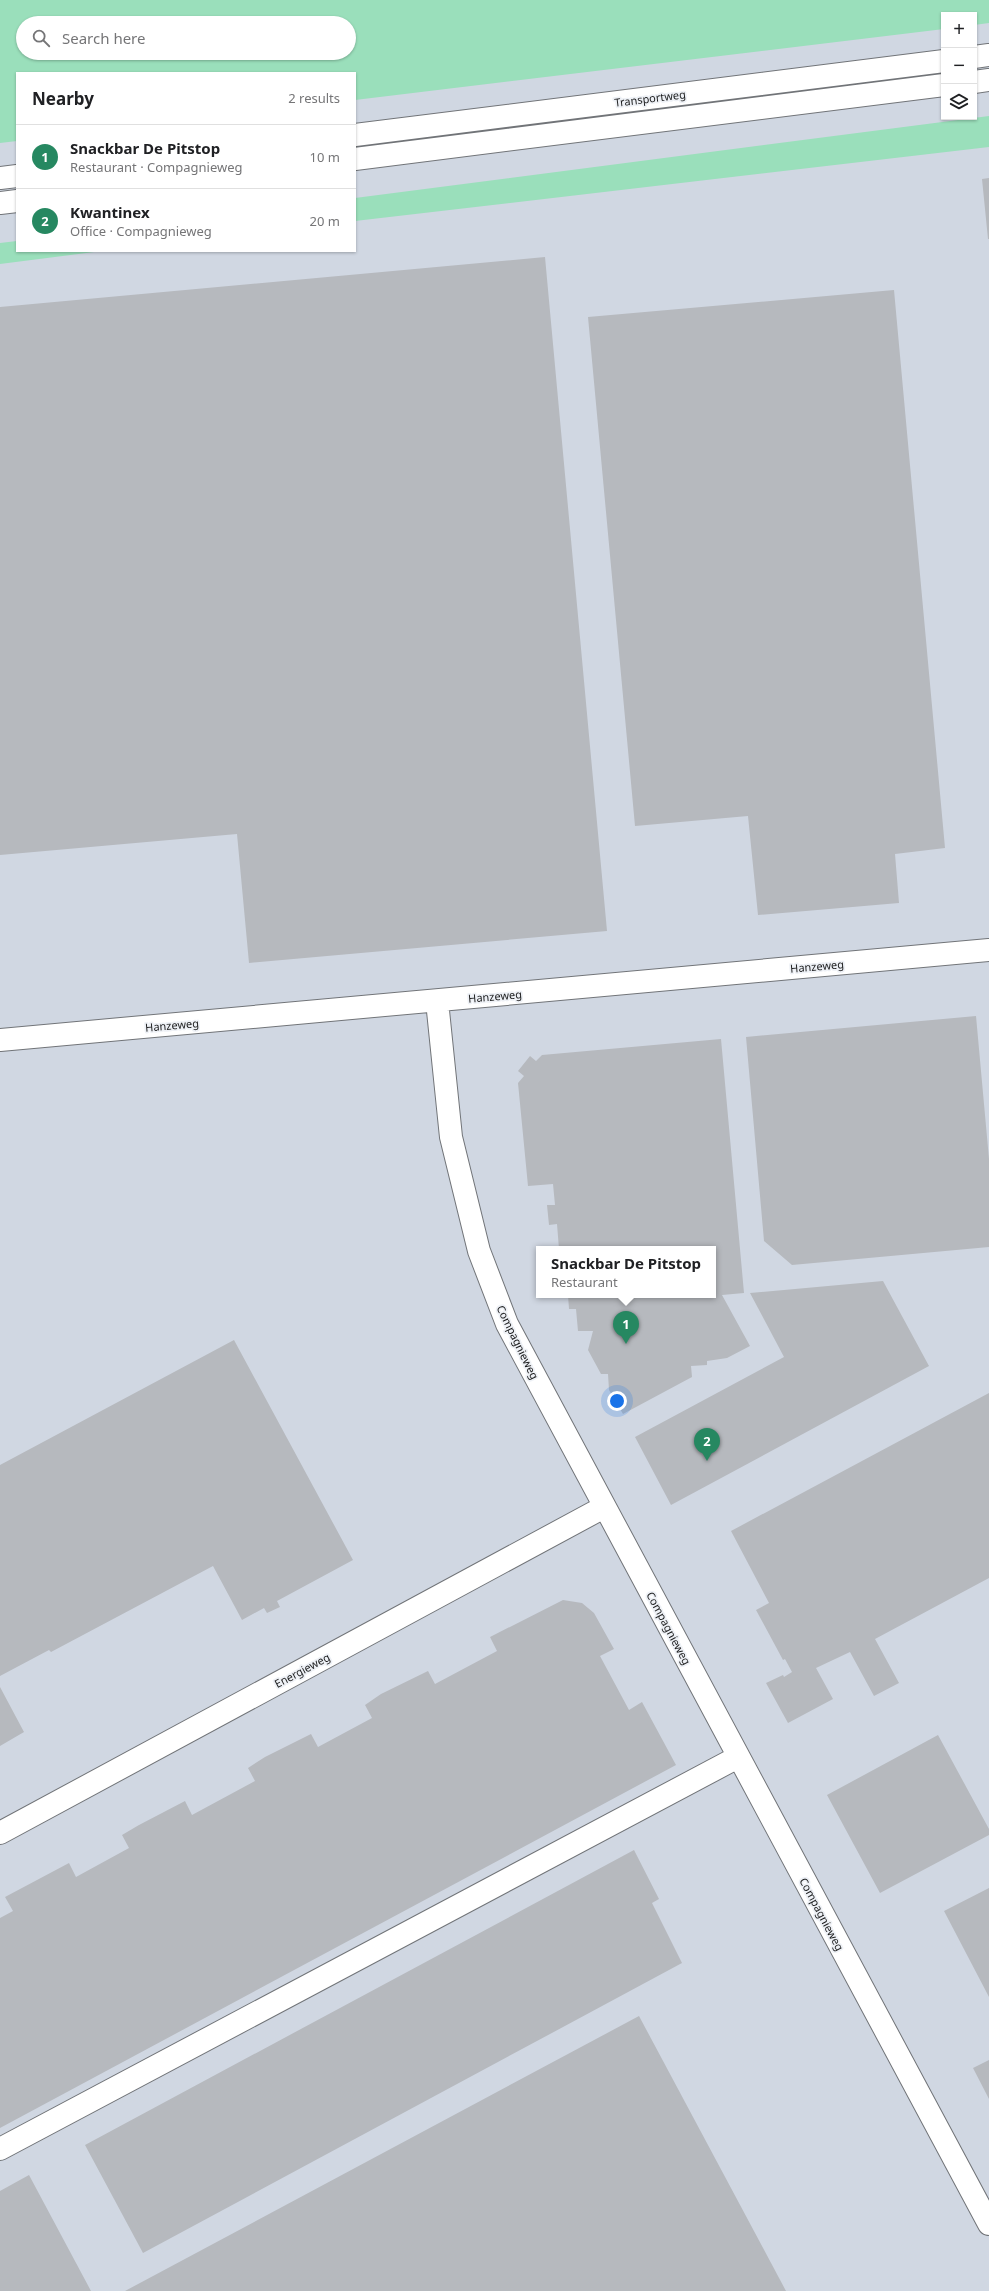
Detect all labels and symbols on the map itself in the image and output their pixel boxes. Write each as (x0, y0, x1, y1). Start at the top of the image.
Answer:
street label: Transportweg (614, 86, 686, 110)
street label: Hanzeweg (790, 956, 844, 976)
street label: Hanzeweg (468, 986, 522, 1006)
street label: Hanzeweg (145, 1015, 199, 1035)
street label: Compagnieweg (494, 1302, 542, 1382)
pin: 1 (613, 1311, 639, 1344)
your location (607, 1391, 627, 1411)
pin: 2 (694, 1428, 720, 1461)
street label: Compagnieweg (643, 1589, 695, 1667)
street label: Energieweg (272, 1649, 332, 1691)
street label: Compagnieweg (796, 1875, 848, 1953)

